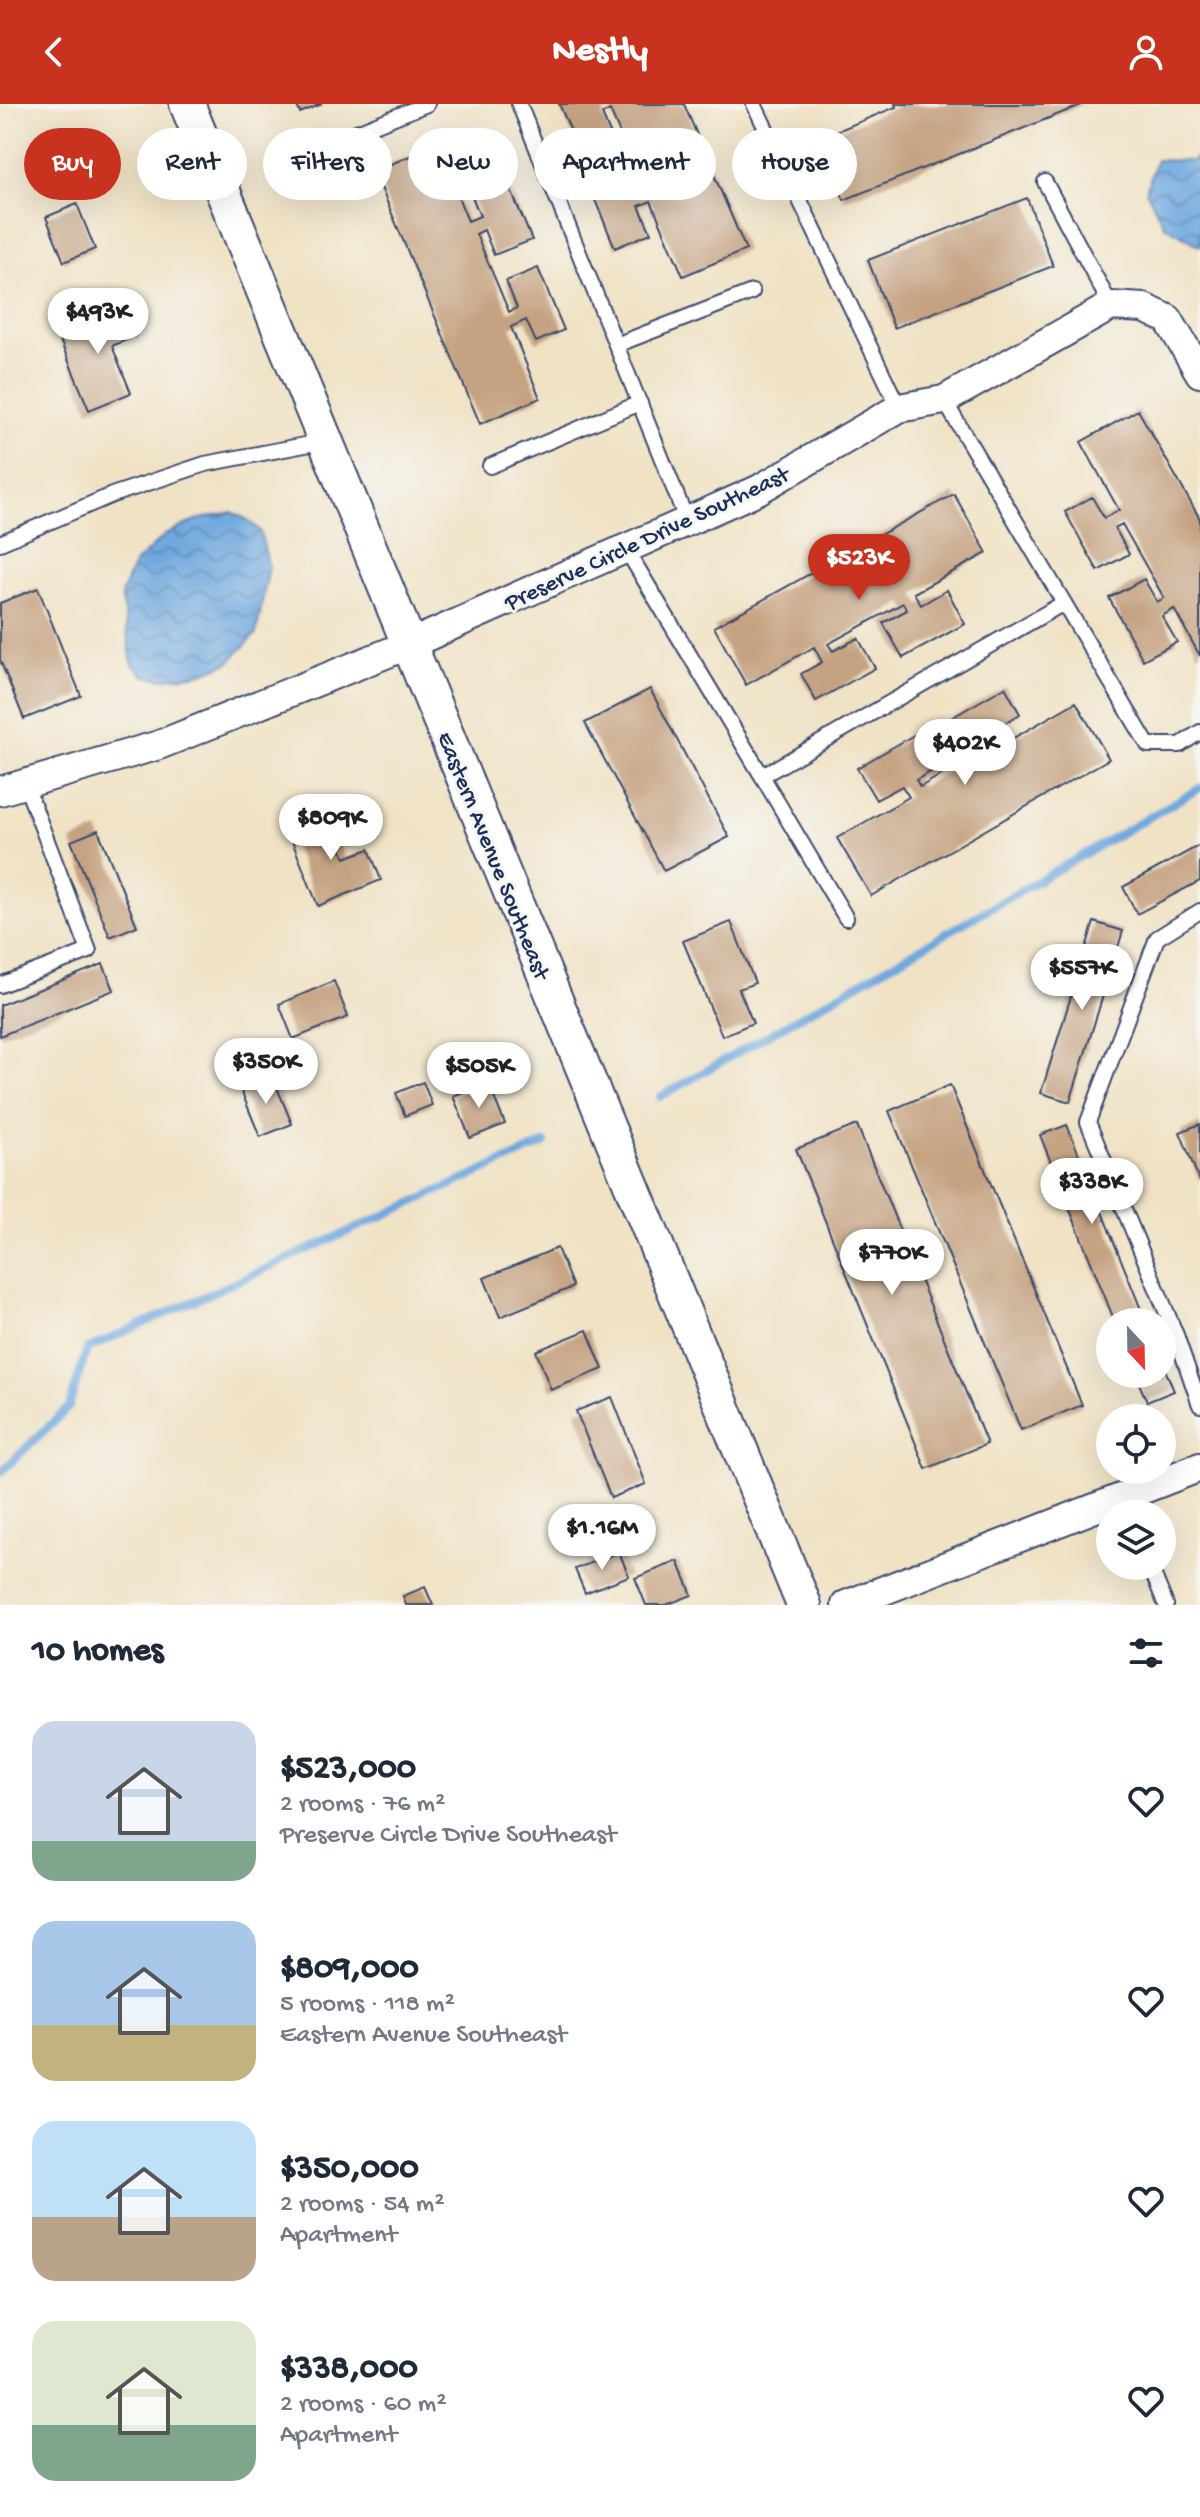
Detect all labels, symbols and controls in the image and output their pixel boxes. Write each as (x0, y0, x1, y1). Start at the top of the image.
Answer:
icon: back (32, 30, 76, 74)
icon: person (1124, 30, 1168, 74)
text: Nestly (552, 31, 648, 74)
chip: Buy (24, 128, 121, 200)
chip: Rent (137, 128, 247, 200)
chip: Filters (263, 128, 392, 200)
chip: New (408, 128, 518, 200)
chip: Apartment (534, 128, 716, 200)
chip: House (732, 128, 857, 200)
pin: $493K (42, 288, 154, 356)
text: $493K (66, 298, 130, 329)
street label: Preserve Circle Drive Southeast (500, 460, 796, 619)
pin: $523K (803, 534, 915, 602)
text: $523K (826, 544, 892, 575)
pin: $402K (909, 719, 1021, 787)
street label: Eastern Avenue Southeast (429, 728, 556, 986)
text: $402K (932, 729, 998, 760)
pin: $809K (275, 794, 387, 862)
text: $809K (297, 804, 365, 835)
pin: $557K (1026, 944, 1138, 1012)
text: $557K (1049, 954, 1115, 985)
pin: $350K (210, 1038, 322, 1106)
pin: $505K (423, 1042, 535, 1110)
text: $350K (232, 1048, 300, 1079)
text: $505K (445, 1052, 513, 1083)
pin: $338K (1036, 1158, 1148, 1226)
text: $338K (1058, 1168, 1126, 1199)
pin: $770K (836, 1229, 948, 1297)
text: $770K (858, 1239, 926, 1270)
north arrow (1096, 1308, 1176, 1388)
map controls (1096, 1308, 1176, 1580)
button: locate (1096, 1404, 1176, 1484)
button: layers (1096, 1500, 1176, 1580)
pin: $1.16M (537, 1504, 667, 1572)
text: $1.16M (566, 1514, 638, 1545)
icon: filters (1124, 1631, 1168, 1675)
text: 10 homes (32, 1633, 163, 1673)
text: $523,000 (280, 1750, 416, 1790)
icon: home (96, 1753, 192, 1849)
icon: heart (1124, 1779, 1168, 1823)
text: 2 rooms · 76 m² (280, 1790, 445, 1821)
text: Preserve Circle Drive Southeast (280, 1821, 616, 1852)
text: $809,000 (280, 1950, 419, 1990)
icon: home (96, 1953, 192, 2049)
icon: heart (1124, 1979, 1168, 2023)
text: 5 rooms · 118 m² (280, 1990, 455, 2021)
text: Eastern Avenue Southeast (280, 2021, 567, 2052)
text: $350,000 (280, 2150, 419, 2190)
icon: home (96, 2153, 192, 2249)
icon: heart (1124, 2179, 1168, 2223)
text: 2 rooms · 54 m² (280, 2190, 445, 2221)
text: Apartment (280, 2221, 397, 2252)
text: $338,000 (280, 2350, 418, 2390)
icon: home (96, 2353, 192, 2449)
icon: heart (1124, 2379, 1168, 2423)
text: 2 rooms · 60 m² (280, 2390, 446, 2421)
text: Apartment (280, 2421, 397, 2452)

